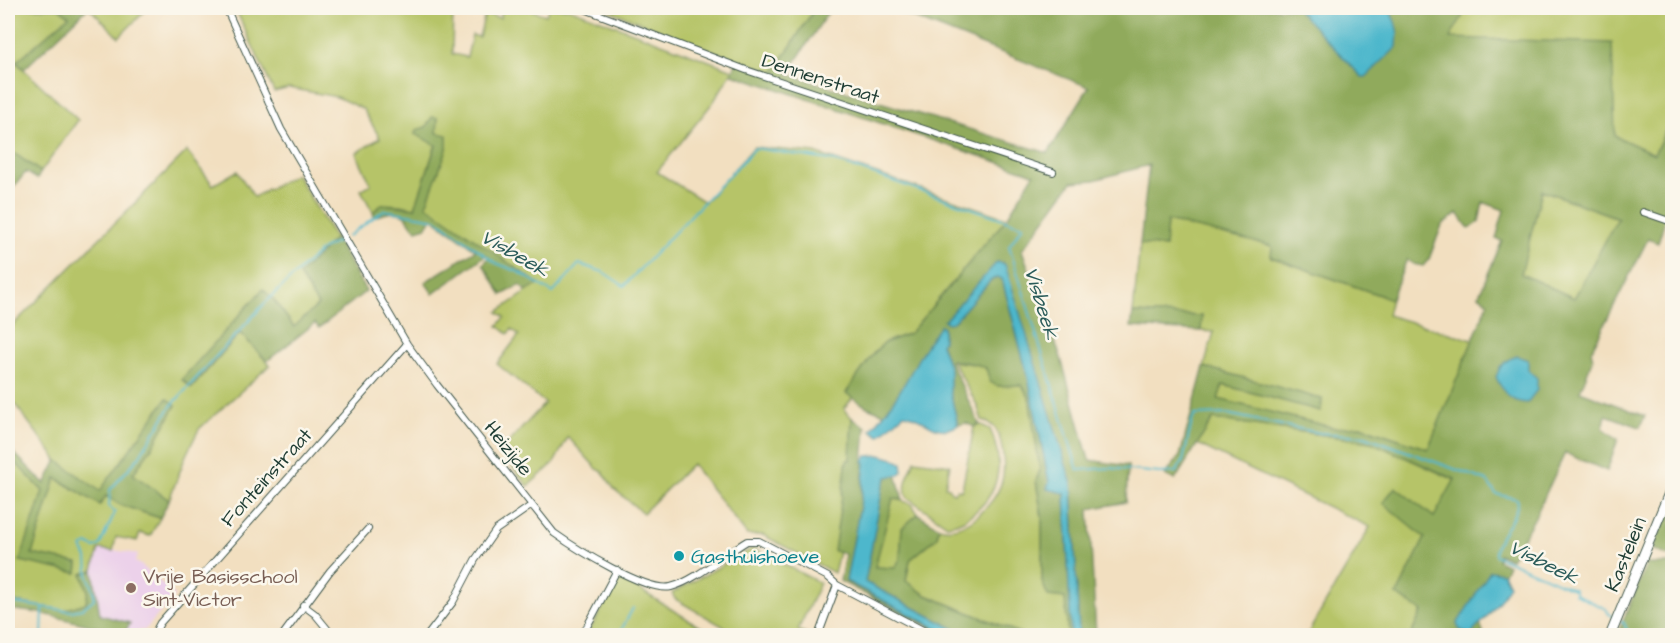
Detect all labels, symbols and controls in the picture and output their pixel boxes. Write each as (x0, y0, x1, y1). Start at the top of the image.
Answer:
street label: Dennenstraat (758, 47, 883, 111)
water label: Visbeek (475, 222, 555, 285)
water label: Visbeek (1017, 263, 1067, 344)
street label: Heizijde (477, 415, 539, 482)
street label: Fonteinstraat (215, 422, 319, 533)
street label: Kastelein (1598, 513, 1654, 596)
water label: Visbeek (1504, 533, 1584, 593)
place label: Gasthuishoeve (691, 543, 820, 571)
marker: Gasthuishoeve (672, 549, 686, 563)
place label: Vrije Basisschool Sint-Victor (143, 563, 298, 614)
marker: Vrije Basisschool Sint-Victor (124, 581, 138, 595)

